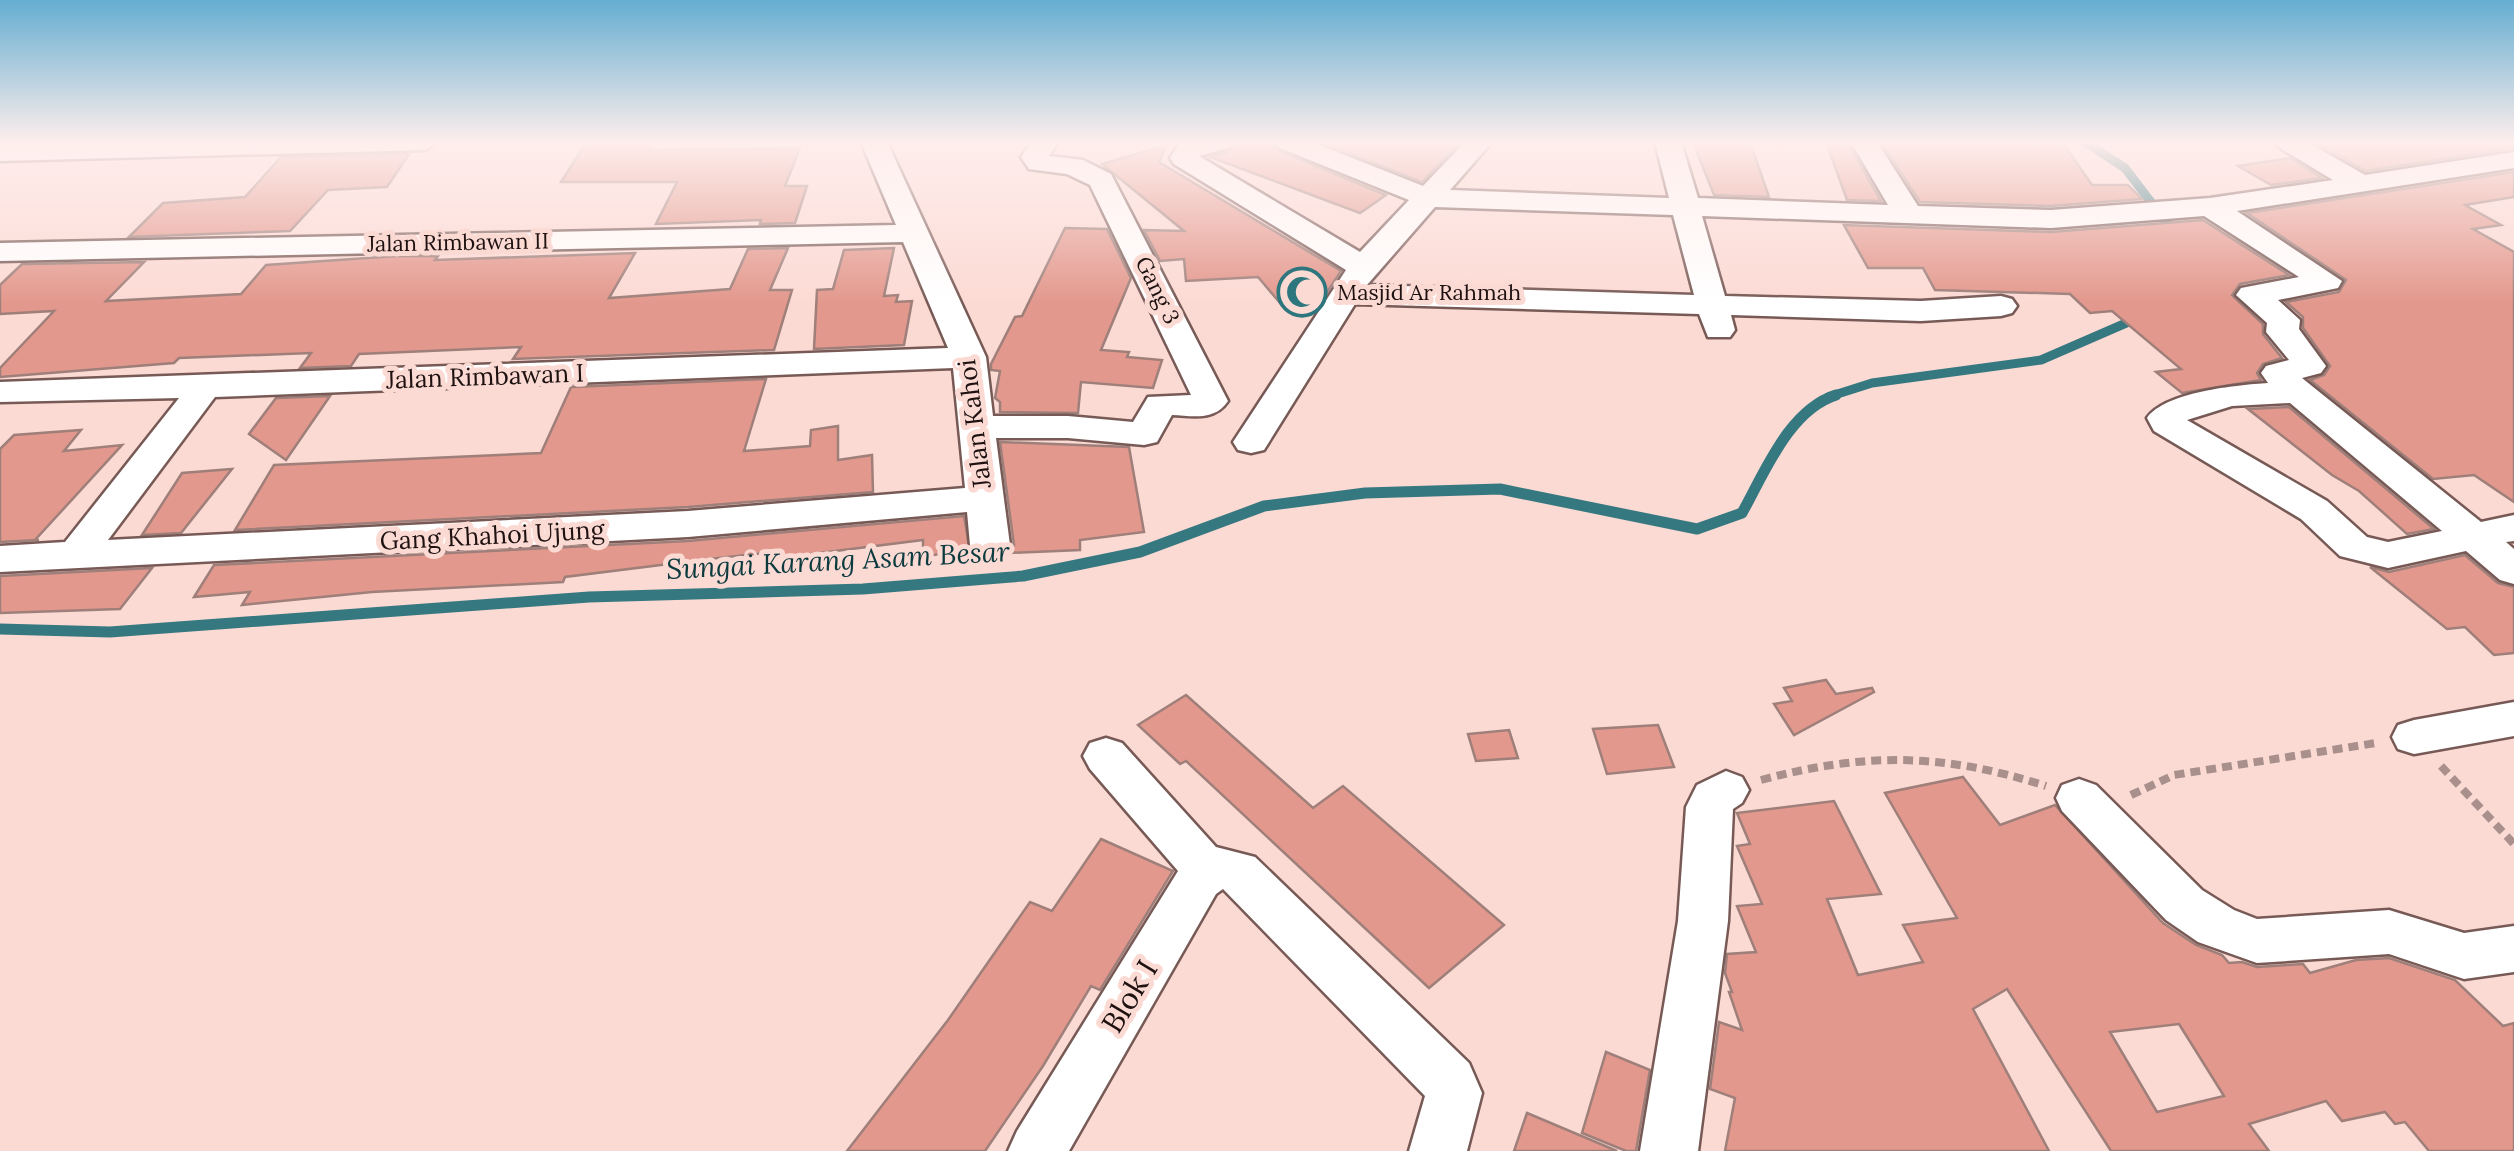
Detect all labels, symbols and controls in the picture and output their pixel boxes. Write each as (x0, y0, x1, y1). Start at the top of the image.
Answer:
street label: Jalan Rimbawan II (366, 226, 549, 258)
street label: Gang 3 (1130, 252, 1186, 328)
mosque icon: Masjid Ar Rahmah (1276, 266, 1328, 318)
place label: Masjid Ar Rahmah (1337, 278, 1521, 306)
street label: Jalan Rimbawan I (384, 357, 585, 395)
street label: Jalan Kahoi (950, 358, 998, 491)
street label: Gang Khahoi Ujung (379, 513, 606, 557)
water label: Sungai Karang Asam Besar (665, 533, 1011, 587)
street label: Blok I (1093, 953, 1165, 1039)

